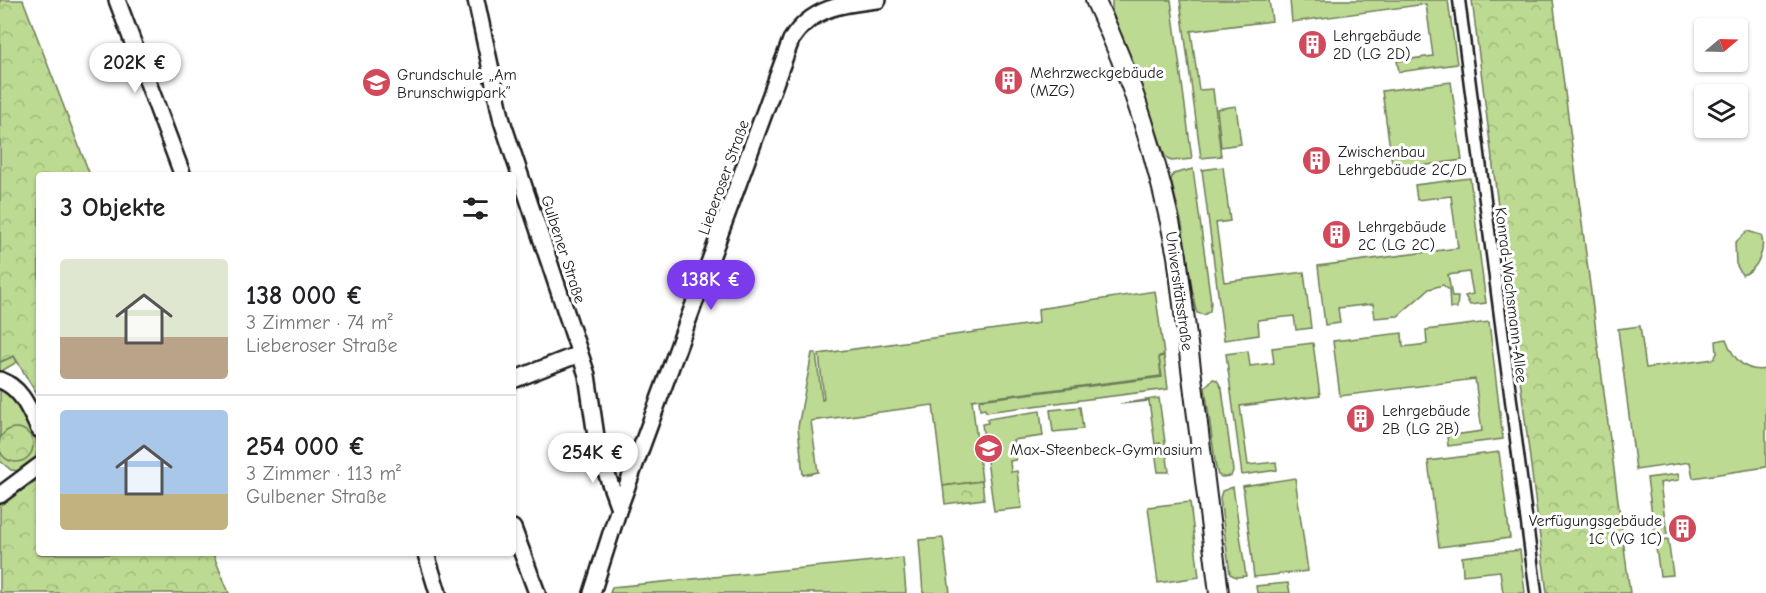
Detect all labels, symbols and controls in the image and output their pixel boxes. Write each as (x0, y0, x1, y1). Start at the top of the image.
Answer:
north arrow (1694, 18, 1748, 72)
map controls (1694, 18, 1748, 138)
place label: Lehrgebäude 2D (LG 2D) (1333, 27, 1421, 63)
building icon: Lehrgebäude 2D (LG 2D) (1296, 28, 1328, 60)
pin: 202K € (86, 43, 184, 94)
text: 202K € (103, 51, 167, 74)
place label: Mehrzweckgebäude (MZG) (1030, 64, 1164, 100)
building icon: Mehrzweckgebäude (MZG) (993, 65, 1025, 97)
place label: Grundschule „Am Brunschwigpark” (397, 66, 517, 102)
school or university icon: Grundschule „Am Brunschwigpark” (360, 67, 392, 99)
button: layers (1694, 84, 1748, 138)
street label: Lieberoser Straße (695, 117, 753, 237)
place label: Zwischenbau Lehrgebäude 2C/D (1338, 143, 1467, 179)
building icon: Zwischenbau Lehrgebäude 2C/D (1301, 144, 1333, 176)
icon: filters (459, 192, 492, 225)
text: 3 Objekte (60, 193, 165, 223)
street label: Gulbener Straße (537, 193, 589, 306)
street label: Konrad-Wachsmann-Allee (1491, 206, 1531, 384)
place label: Lehrgebäude 2C (LG 2C) (1358, 218, 1446, 254)
building icon: Lehrgebäude 2C (LG 2C) (1321, 219, 1353, 251)
street label: Universitätsstraße (1162, 230, 1196, 352)
pin: 138K € (662, 260, 760, 311)
text: 138K € (681, 268, 741, 291)
text: 138 000 € (246, 281, 363, 311)
icon: home (108, 283, 180, 355)
text: 3 Zimmer · 74 m² (246, 311, 393, 334)
text: Lieberoser Straße (246, 334, 397, 357)
place label: Lehrgebäude 2B (LG 2B) (1382, 402, 1470, 438)
building icon: Lehrgebäude 2B (LG 2B) (1345, 403, 1377, 435)
text: 254 000 € (246, 432, 366, 462)
pin: 254K € (544, 433, 642, 484)
school or university icon: Max-Steenbeck-Gymnasium (973, 433, 1005, 465)
icon: home (108, 434, 180, 506)
text: 254K € (562, 441, 624, 464)
place label: Max-Steenbeck-Gymnasium (1010, 441, 1203, 459)
text: 3 Zimmer · 113 m² (246, 462, 401, 485)
text: Gulbener Straße (246, 485, 387, 508)
place label: Verfügungsgebäude 1C (VG 1C) (1529, 512, 1662, 548)
building icon: Verfügungsgebäude 1C (VG 1C) (1667, 513, 1699, 545)

